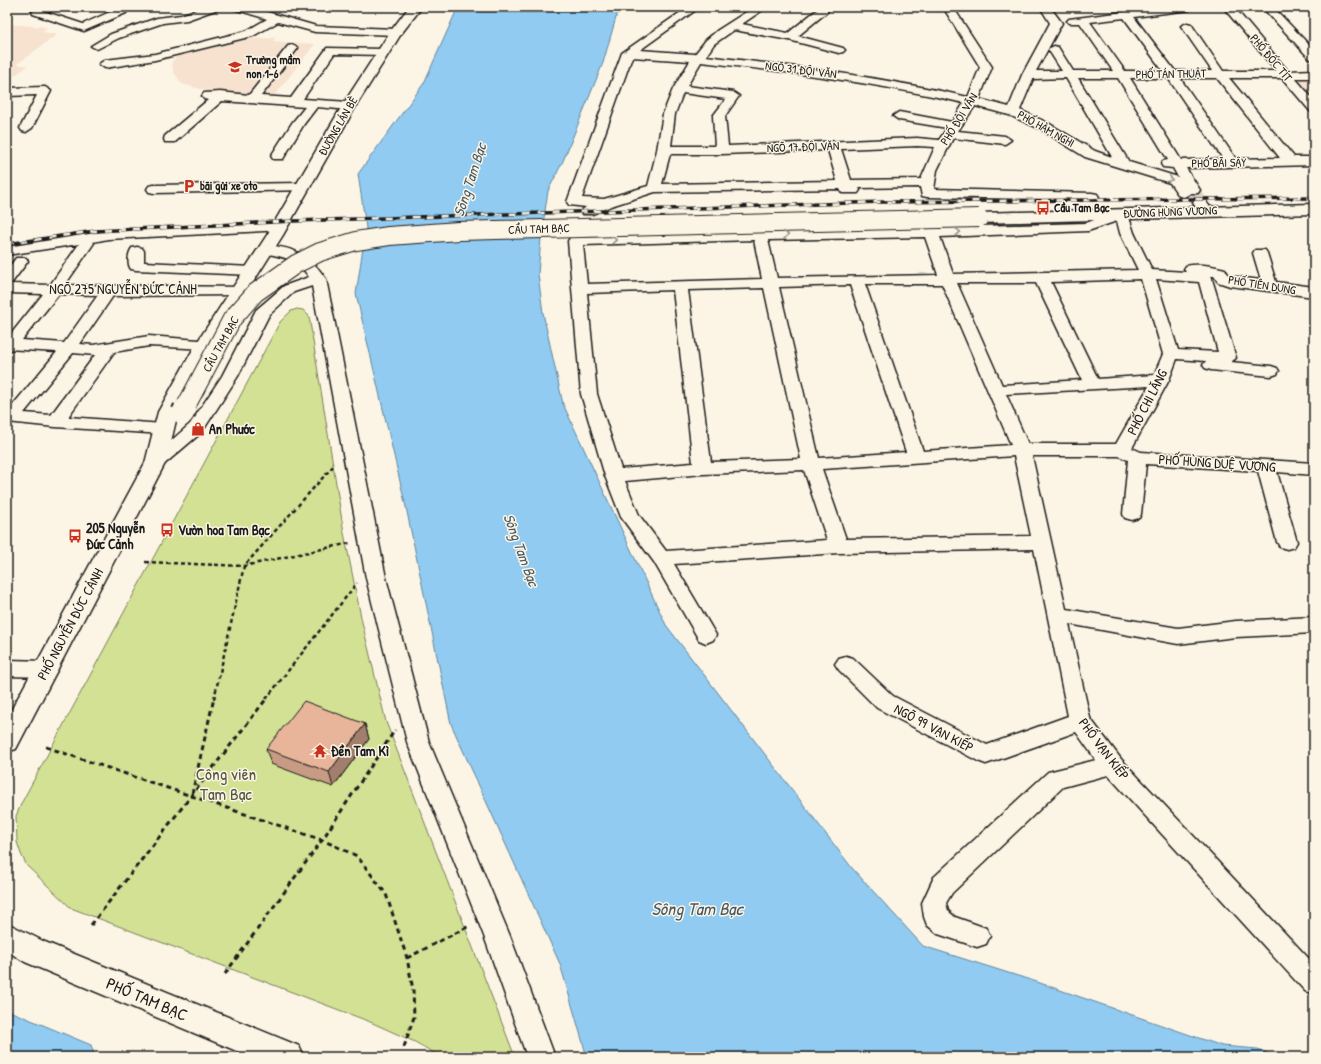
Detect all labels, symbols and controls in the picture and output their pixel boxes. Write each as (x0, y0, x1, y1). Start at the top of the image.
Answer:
street label: PHỐ ĐỐC TÍT (1246, 30, 1297, 85)
place label: Trường mầm non 1-6 (245, 51, 300, 82)
street label: NGÕ 31 ĐỘI VĂN (764, 57, 838, 82)
school or university icon: Trường mầm non 1-6 (227, 59, 243, 75)
street label: PHỐ TÁN THUẬT (1135, 64, 1207, 83)
street label: PHỐ ĐỘI VĂN (936, 89, 981, 148)
street label: ĐƯỜNG LÁN BÈ (314, 92, 362, 158)
street label: PHỐ HÀM NGHI (1015, 106, 1078, 151)
street label: NGÕ 17 ĐỘI VĂN (766, 137, 839, 156)
water label: Sông Tam Bạc (448, 139, 492, 219)
street label: PHỐ BÃI SẬY (1191, 154, 1247, 171)
one-way arrow (1166, 175, 1173, 183)
place label: bãi gửi xe oto (200, 177, 258, 195)
parking icon: bãi gửi xe oto (181, 178, 197, 194)
place label: Cầu Tam Bạc (1054, 199, 1110, 216)
bus stop icon: Cầu Tam Bạc (1035, 200, 1051, 216)
street label: ĐƯỜNG HÙNG VƯƠNG (1123, 201, 1218, 222)
street label: CẦU TAM BẠC (508, 219, 571, 238)
one-way arrow (955, 228, 961, 236)
one-way arrow (783, 231, 789, 239)
one-way arrow (611, 236, 617, 244)
street label: PHỐ TIÊN DUNG (1227, 271, 1297, 298)
street label: NGÕ 275 NGUYỄN ĐỨC CẢNH (49, 279, 197, 298)
street label: CẦU TAM BẠC (198, 312, 243, 375)
street label: PHỐ CHI LĂNG (1122, 365, 1171, 438)
place label: An Phước (209, 419, 255, 438)
shop icon: An Phước (190, 421, 206, 437)
street label: PHỐ HÙNG DUỆ VƯƠNG (1158, 449, 1276, 476)
water label: Sông Tam Bạc (499, 511, 545, 591)
place label: 205 Nguyễn Đức Cảnh (86, 518, 145, 553)
place label: Vườn hoa Tam Bạc (178, 520, 270, 539)
bus stop icon: Vườn hoa Tam Bạc (159, 522, 175, 538)
bus stop icon: 205 Nguyễn Đức Cảnh (67, 528, 83, 544)
street label: PHỐ NGUYỄN ĐỨC CẢNH (32, 564, 107, 683)
street label: NGÕ 99 VẠN KIẾP (891, 699, 977, 757)
street label: PHỐ VẠN KIẾP (1075, 714, 1134, 784)
place label: Đền Tam Kì (331, 741, 389, 760)
temple icon: Đền Tam Kì (312, 743, 328, 759)
park label: Công viên Tam Bạc (196, 762, 256, 805)
water label: Sông Tam Bạc (652, 896, 744, 921)
street label: PHỐ TAM BẠC (103, 971, 191, 1026)

